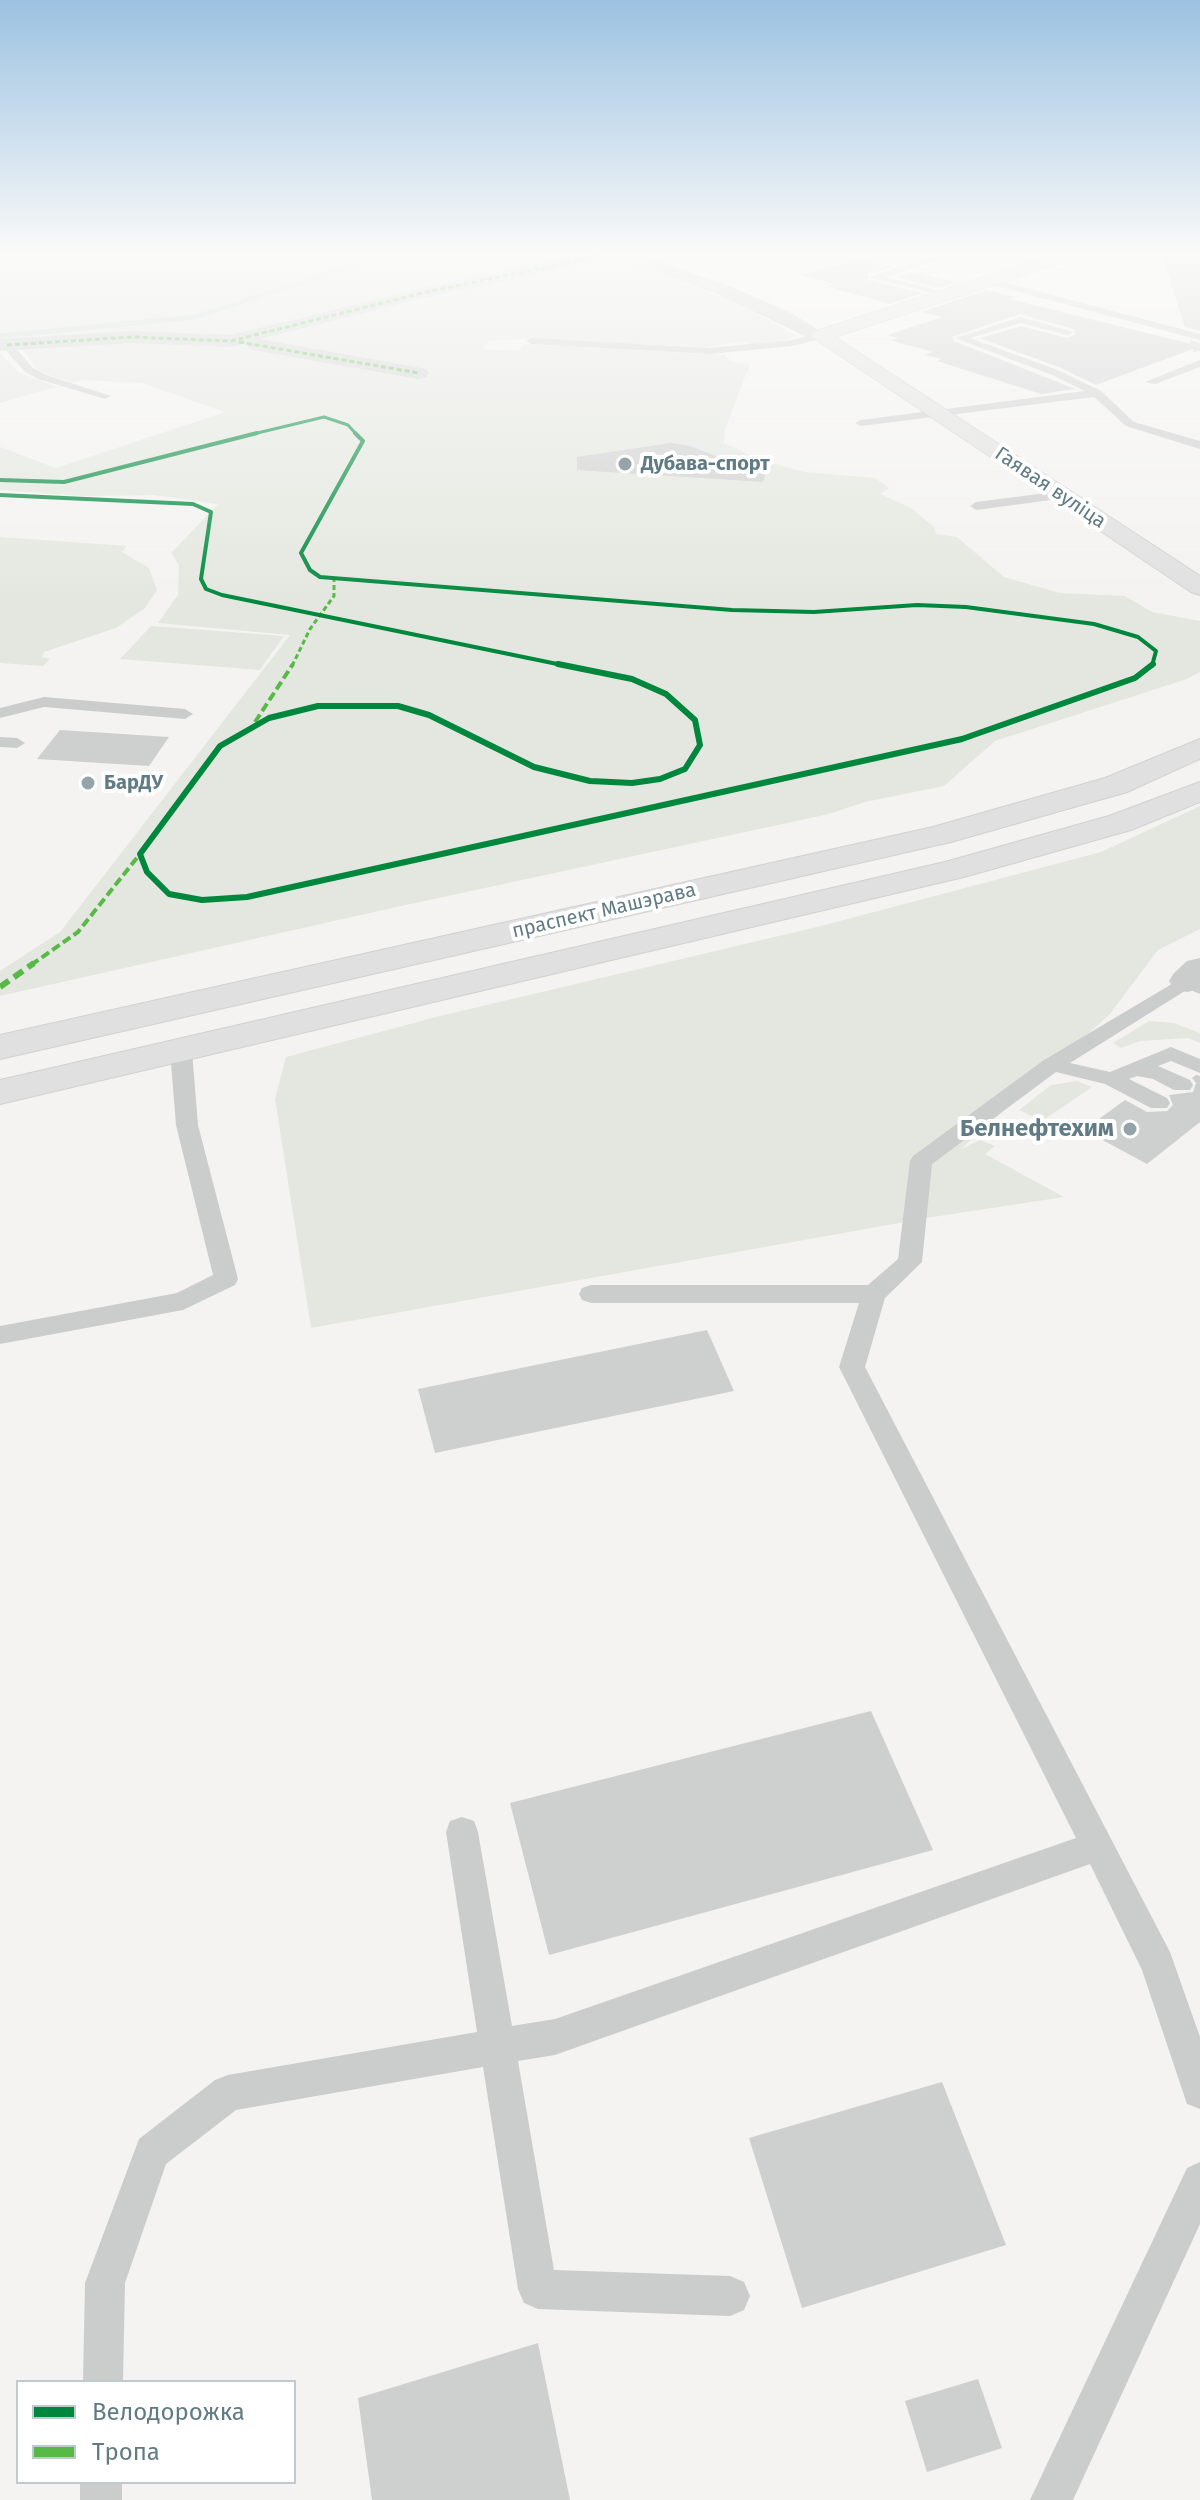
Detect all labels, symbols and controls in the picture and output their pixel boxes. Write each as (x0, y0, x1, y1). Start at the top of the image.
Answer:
street label: Гаявая вуліца (990, 442, 1110, 534)
place label: Дубава-спорт (641, 452, 770, 476)
marker: Дубава-спорт (616, 455, 634, 473)
place label: БарДУ (104, 771, 163, 795)
marker: БарДУ (79, 774, 97, 792)
street label: праспект Машэрава (510, 878, 698, 944)
place label: Белнефтехим (960, 1115, 1114, 1143)
marker: Белнефтехим (1121, 1120, 1139, 1138)
legend (16, 2380, 296, 2484)
text: Велодорожка (92, 2398, 245, 2426)
text: Тропа (92, 2438, 160, 2466)

